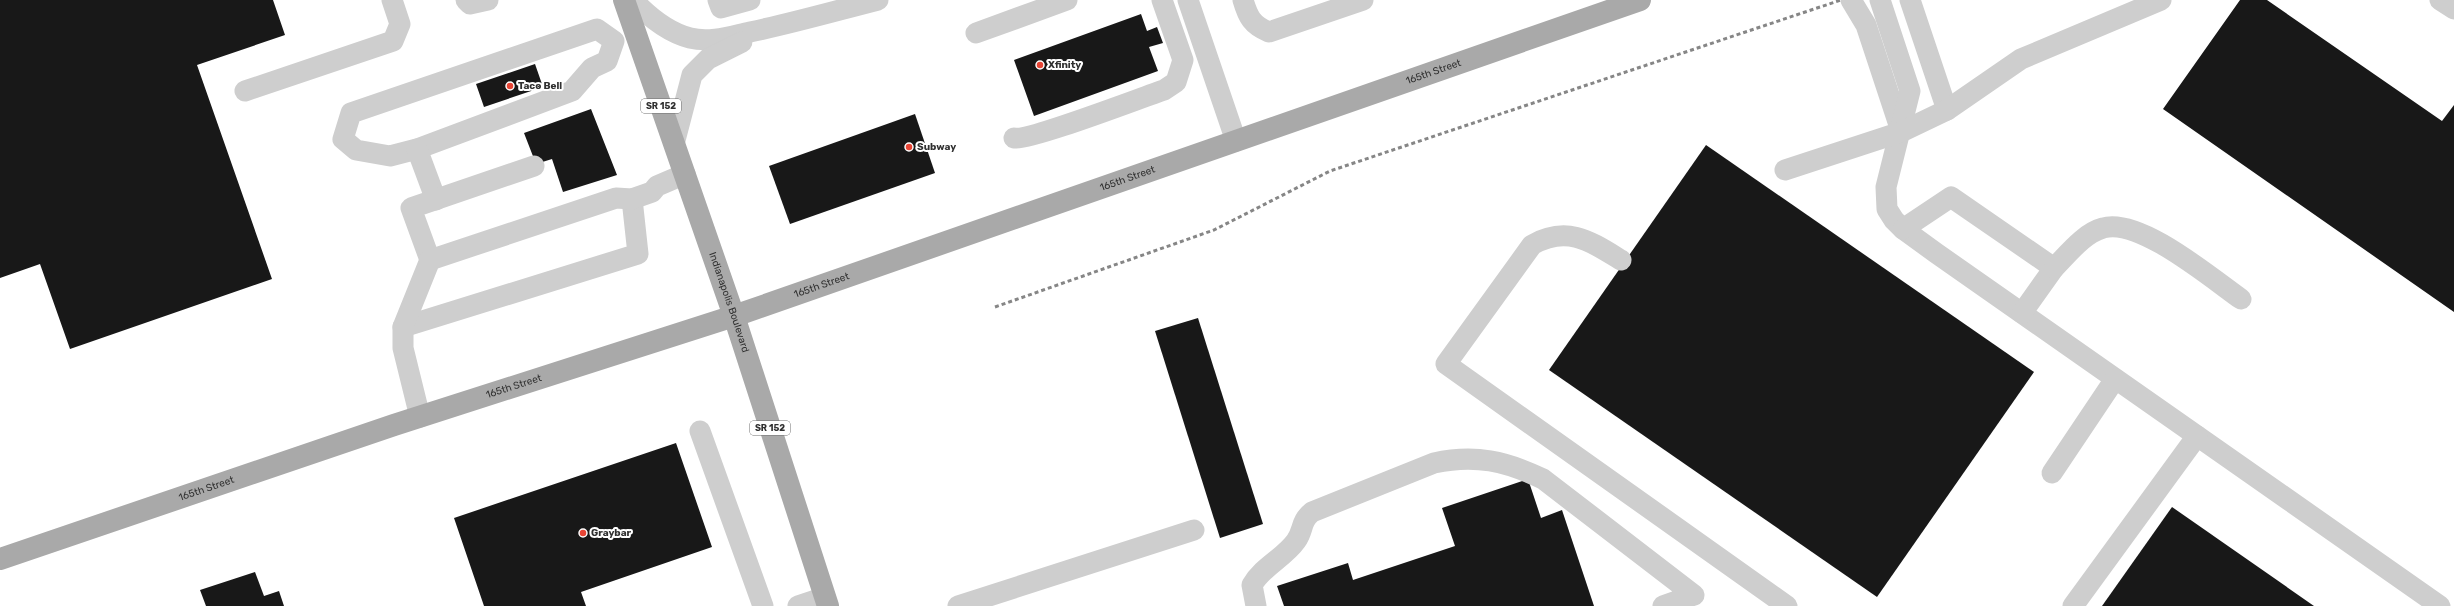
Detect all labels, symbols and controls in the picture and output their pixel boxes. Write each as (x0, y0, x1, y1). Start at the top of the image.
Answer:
street label: 165th Street (1404, 57, 1463, 87)
place label: Xfinity (1048, 59, 1081, 71)
marker: Xfinity (1035, 60, 1045, 70)
place label: Taco Bell (518, 80, 562, 92)
marker: Taco Bell (505, 81, 515, 91)
road number: SR 152 (641, 99, 681, 113)
place label: Subway (917, 141, 956, 153)
marker: Subway (904, 142, 914, 152)
street label: 165th Street (1098, 164, 1157, 194)
street label: Indianapolis Boulevard (706, 251, 751, 354)
street label: 165th Street (792, 270, 851, 301)
street label: 165th Street (485, 372, 543, 401)
road number: SR 152 (750, 421, 790, 435)
street label: 165th Street (177, 474, 236, 504)
place label: Graybar (591, 527, 632, 539)
marker: Graybar (578, 528, 588, 538)

